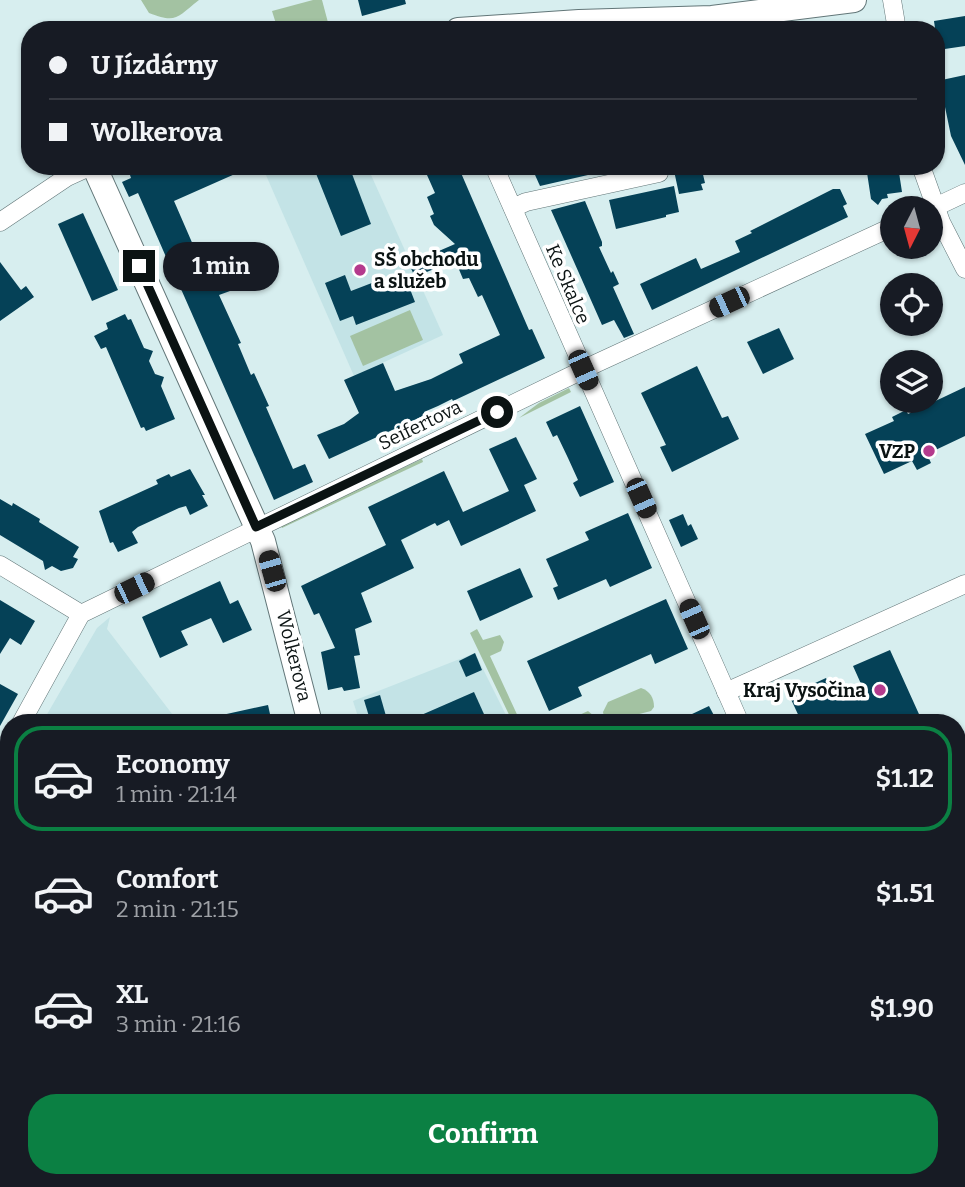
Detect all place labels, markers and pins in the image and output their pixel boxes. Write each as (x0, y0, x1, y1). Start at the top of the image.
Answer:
place label: SŠ obchodu a služeb (374, 246, 479, 293)
marker: SŠ obchodu a služeb (352, 262, 368, 278)
place label: VZP (879, 440, 915, 463)
marker: VZP (921, 443, 937, 459)
place label: Kraj Vysočina (743, 679, 866, 702)
marker: Kraj Vysočina (872, 682, 888, 698)

